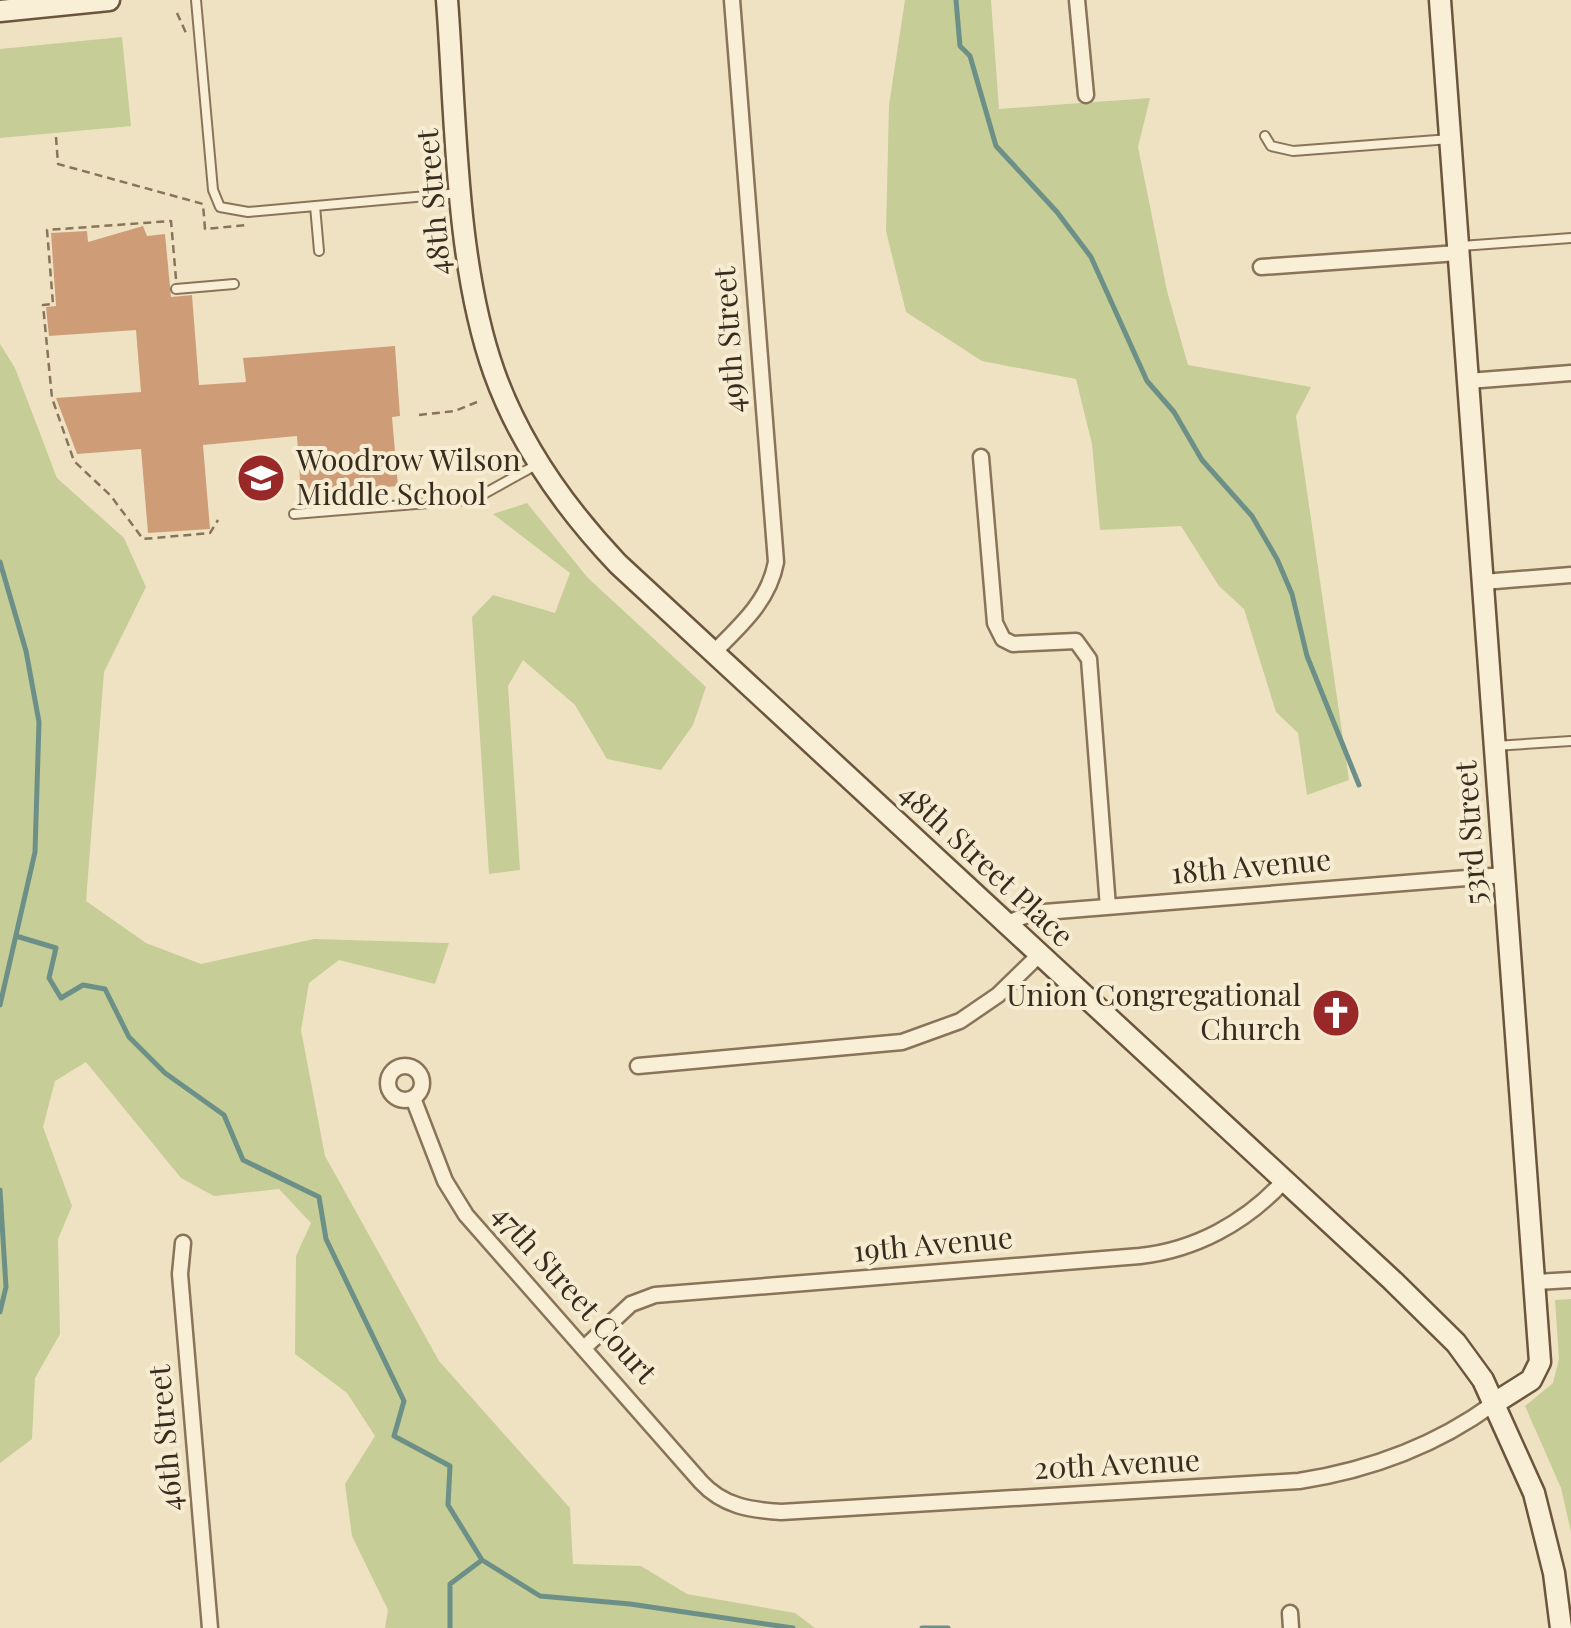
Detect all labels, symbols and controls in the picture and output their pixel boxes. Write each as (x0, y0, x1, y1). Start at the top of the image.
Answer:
street label: 48th Street (406, 127, 458, 277)
street label: 49th Street (703, 265, 753, 415)
place label: Woodrow Wilson Middle School (295, 439, 521, 513)
school or university icon: Woodrow Wilson Middle School (235, 452, 287, 504)
street label: 53rd Street (1444, 759, 1494, 906)
street label: 48th Street Place (892, 772, 1083, 955)
street label: 18th Avenue (1169, 838, 1332, 892)
place label: Union Congregational Church (1006, 974, 1301, 1048)
church icon: Union Congregational Church (1310, 987, 1362, 1039)
street label: 47th Street Court (484, 1194, 667, 1391)
street label: 19th Avenue (851, 1216, 1014, 1270)
street label: 46th Street (138, 1363, 190, 1513)
street label: 20th Avenue (1033, 1439, 1201, 1487)

